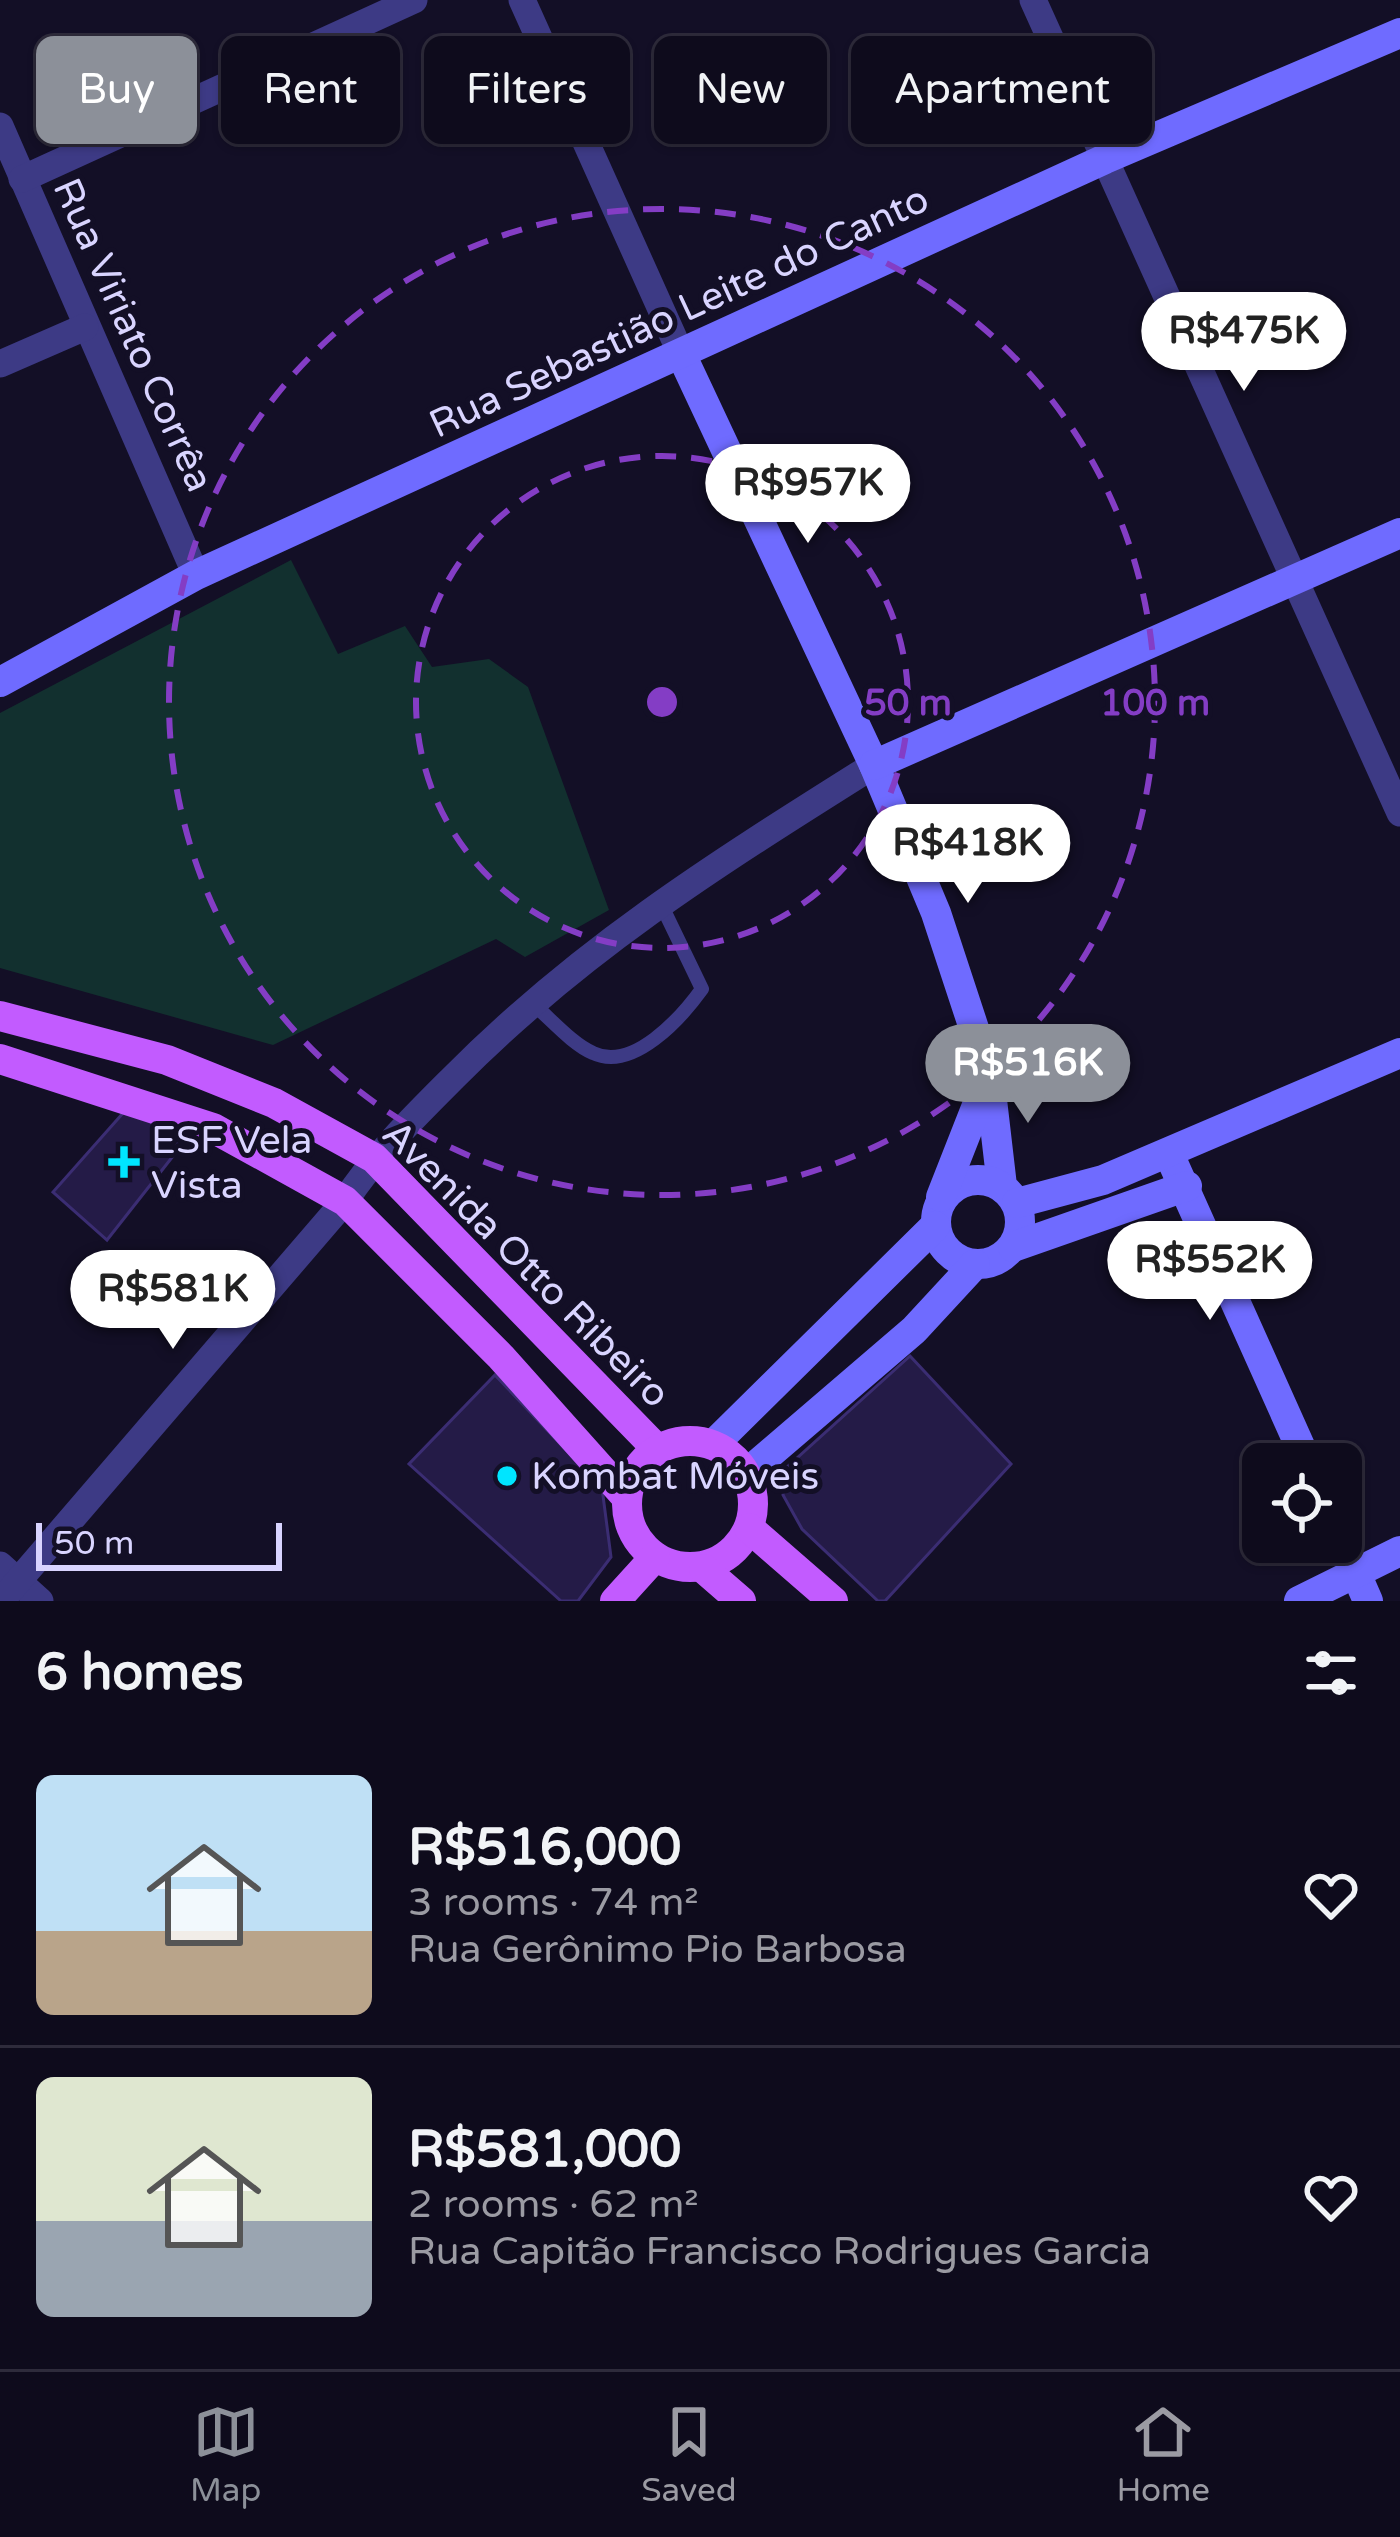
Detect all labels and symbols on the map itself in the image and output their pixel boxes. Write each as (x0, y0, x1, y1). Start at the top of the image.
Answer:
street label: Rua Viriato Corrêa (43, 171, 223, 499)
street label: Rua Sebastião Leite do Canto (422, 175, 936, 449)
pin: R$475K (1146, 292, 1342, 394)
pin: R$957K (710, 444, 906, 546)
centre of rings (641, 681, 683, 723)
text: 50 m (864, 682, 952, 725)
text: 100 m (1100, 682, 1210, 725)
pin: R$418K (870, 804, 1066, 906)
pin: R$516K (930, 1024, 1126, 1126)
street label: Avenida Otto Ribeiro (372, 1110, 680, 1418)
place label: ESF Vela Vista (151, 1117, 312, 1209)
marker: ESF Vela Vista (108, 1146, 140, 1178)
pin: R$552K (1112, 1221, 1308, 1323)
pin: R$581K (75, 1250, 271, 1352)
place label: Kombat Móveis (531, 1453, 819, 1500)
marker: Kombat Móveis (494, 1463, 520, 1489)
scale bar (36, 1517, 282, 1570)

